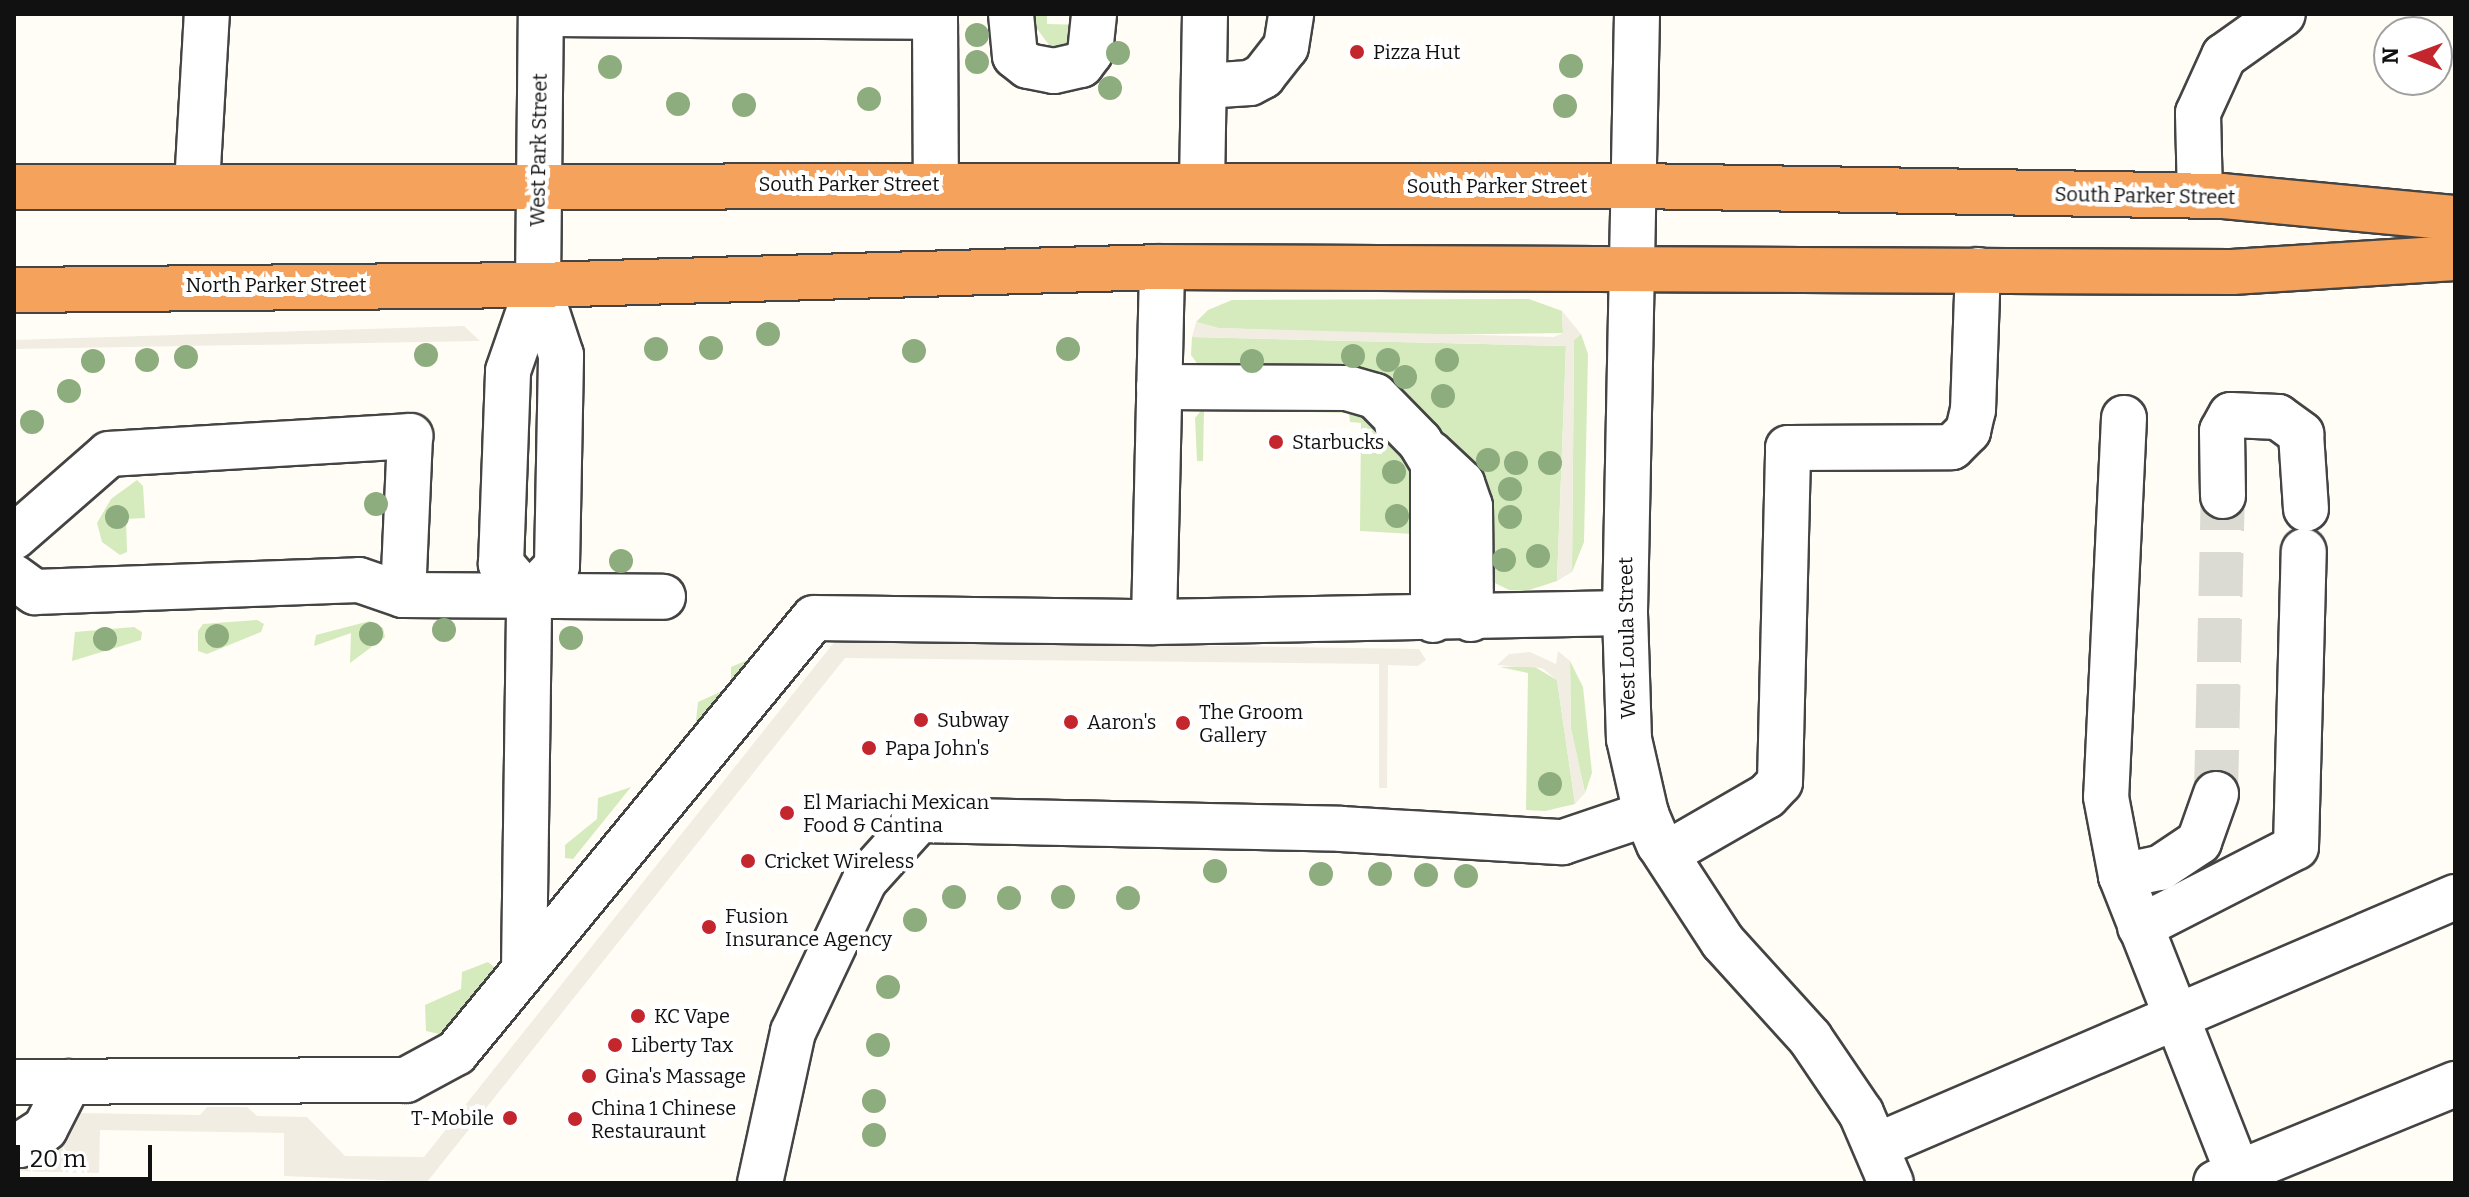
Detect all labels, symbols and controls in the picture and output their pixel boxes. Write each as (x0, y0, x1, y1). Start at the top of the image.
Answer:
north arrow (2373, 16, 2453, 96)
place label: Pizza Hut (1373, 40, 1460, 64)
marker: Pizza Hut (1348, 43, 1366, 61)
text: N (2377, 47, 2404, 64)
street label: West Park Street (526, 73, 552, 227)
street label: South Parker Street (759, 172, 939, 196)
street label: South Parker Street (1407, 174, 1587, 198)
street label: South Parker Street (2054, 182, 2236, 210)
street label: North Parker Street (185, 273, 367, 297)
place label: Starbucks (1292, 430, 1384, 454)
marker: Starbucks (1267, 433, 1285, 451)
street label: West Loula Street (1614, 557, 1640, 719)
place label: The Groom Gallery (1199, 700, 1303, 747)
place label: Subway (937, 708, 1009, 732)
place label: Aaron's (1087, 710, 1156, 734)
marker: Subway (912, 711, 930, 729)
marker: Aaron's (1062, 713, 1080, 731)
marker: The Groom Gallery (1174, 714, 1192, 732)
place label: Papa John's (885, 736, 989, 760)
marker: Papa John's (860, 739, 878, 757)
place label: El Mariachi Mexican Food & Cantina (803, 790, 989, 837)
marker: El Mariachi Mexican Food & Cantina (778, 804, 796, 822)
place label: Cricket Wireless (764, 849, 914, 873)
marker: Cricket Wireless (739, 852, 757, 870)
place label: Fusion Insurance Agency (725, 904, 892, 951)
marker: Fusion Insurance Agency (700, 918, 718, 936)
place label: KC Vape (654, 1004, 730, 1028)
marker: KC Vape (629, 1007, 647, 1025)
place label: Liberty Tax (631, 1033, 733, 1057)
marker: Liberty Tax (606, 1036, 624, 1054)
place label: Gina's Massage (605, 1064, 746, 1088)
marker: Gina's Massage (580, 1067, 598, 1085)
place label: China 1 Chinese Restauraunt (591, 1096, 736, 1143)
place label: T-Mobile (411, 1106, 494, 1130)
marker: T-Mobile (501, 1109, 519, 1127)
marker: China 1 Chinese Restauraunt (566, 1110, 584, 1128)
scale bar (20, 1129, 156, 1179)
text: 20 m (30, 1145, 86, 1173)

